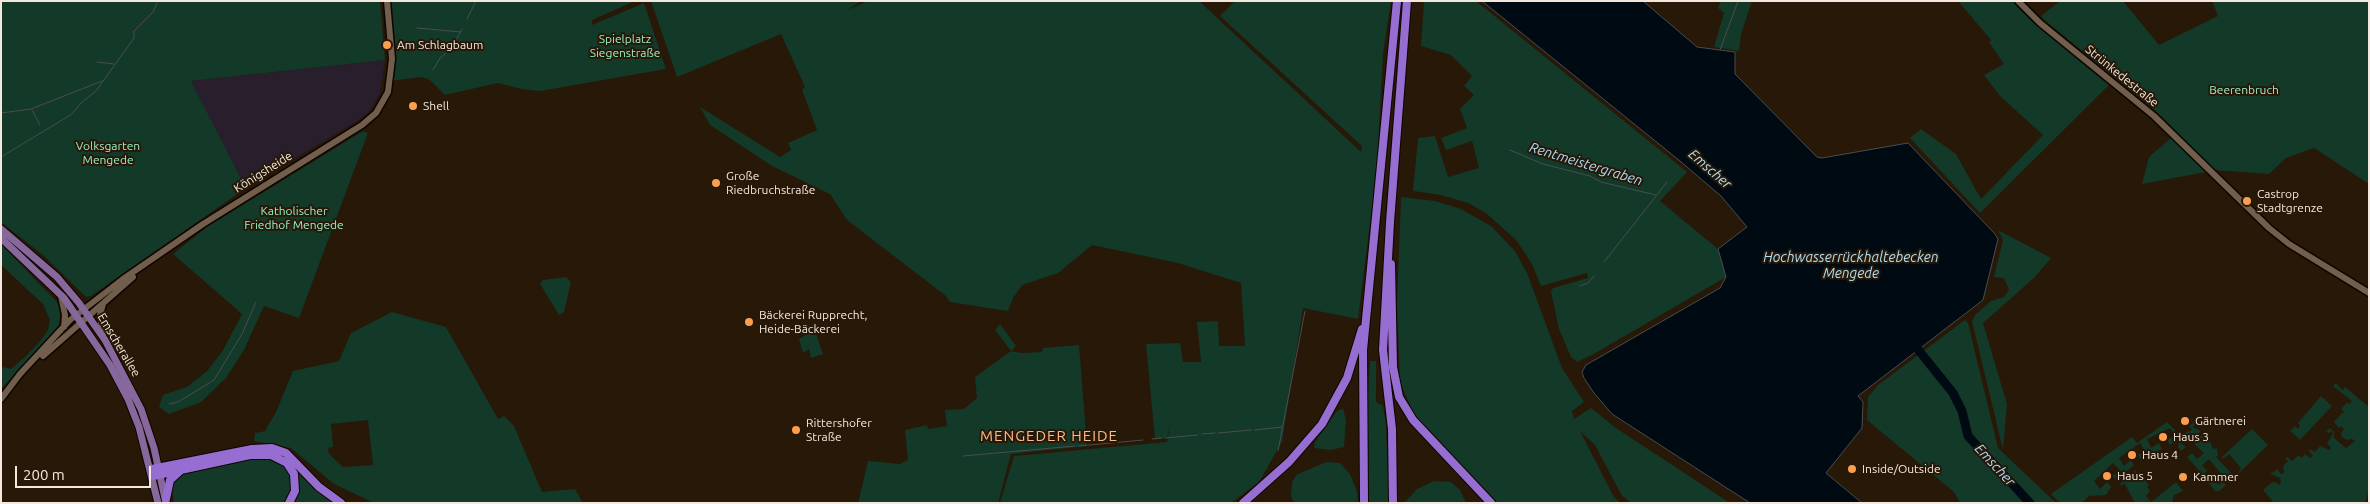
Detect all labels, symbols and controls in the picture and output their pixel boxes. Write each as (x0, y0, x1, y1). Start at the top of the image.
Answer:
park label: Spielplatz Siegenstraße (590, 32, 660, 60)
place label: Am Schlagbaum (397, 38, 483, 52)
marker: Am Schlagbaum (381, 39, 393, 51)
street label: Strünkedestraße (2083, 42, 2161, 110)
park label: Beerenbruch (2209, 83, 2279, 97)
place label: Shell (423, 99, 449, 113)
marker: Shell (407, 100, 419, 112)
park label: Volksgarten Mengede (76, 139, 140, 167)
water label: Rentmeistergraben (1527, 139, 1645, 189)
water label: Emscher (1685, 146, 1735, 192)
street label: Königsheide (231, 148, 295, 196)
place label: Große Riedbruchstraße (726, 169, 815, 197)
marker: Große Riedbruchstraße (710, 177, 722, 189)
place label: Castrop Stadtgrenze (2257, 187, 2323, 215)
marker: Castrop Stadtgrenze (2241, 195, 2253, 207)
park label: Katholischer Friedhof Mengede (244, 204, 344, 232)
water label: Hochwasserrückhaltebecken Mengede (1763, 249, 1939, 282)
place label: Bäckerei Rupprecht, Heide-Bäckerei (759, 308, 867, 336)
street label: Emscherallee (94, 311, 144, 379)
marker: Bäckerei Rupprecht, Heide-Bäckerei (743, 316, 755, 328)
place label: Gärtnerei (2195, 414, 2246, 428)
marker: Gärtnerei (2179, 415, 2191, 427)
place label: Rittershofer Straße (806, 416, 872, 444)
marker: Rittershofer Straße (790, 424, 802, 436)
district label: MENGEDER HEIDE (978, 427, 1120, 445)
place label: Haus 3 (2173, 430, 2209, 444)
marker: Haus 3 (2157, 431, 2169, 443)
water label: Emscher (1971, 440, 2019, 490)
place label: Haus 4 (2142, 448, 2178, 462)
marker: Haus 4 (2126, 449, 2138, 461)
scale bar (18, 456, 154, 488)
place label: Inside/Outside (1862, 462, 1941, 476)
marker: Inside/Outside (1846, 463, 1858, 475)
text: 200 m (23, 466, 65, 483)
place label: Haus 5 (2117, 469, 2153, 483)
marker: Haus 5 (2101, 470, 2113, 482)
place label: Kammer (2193, 470, 2238, 484)
marker: Kammer (2177, 471, 2189, 483)

